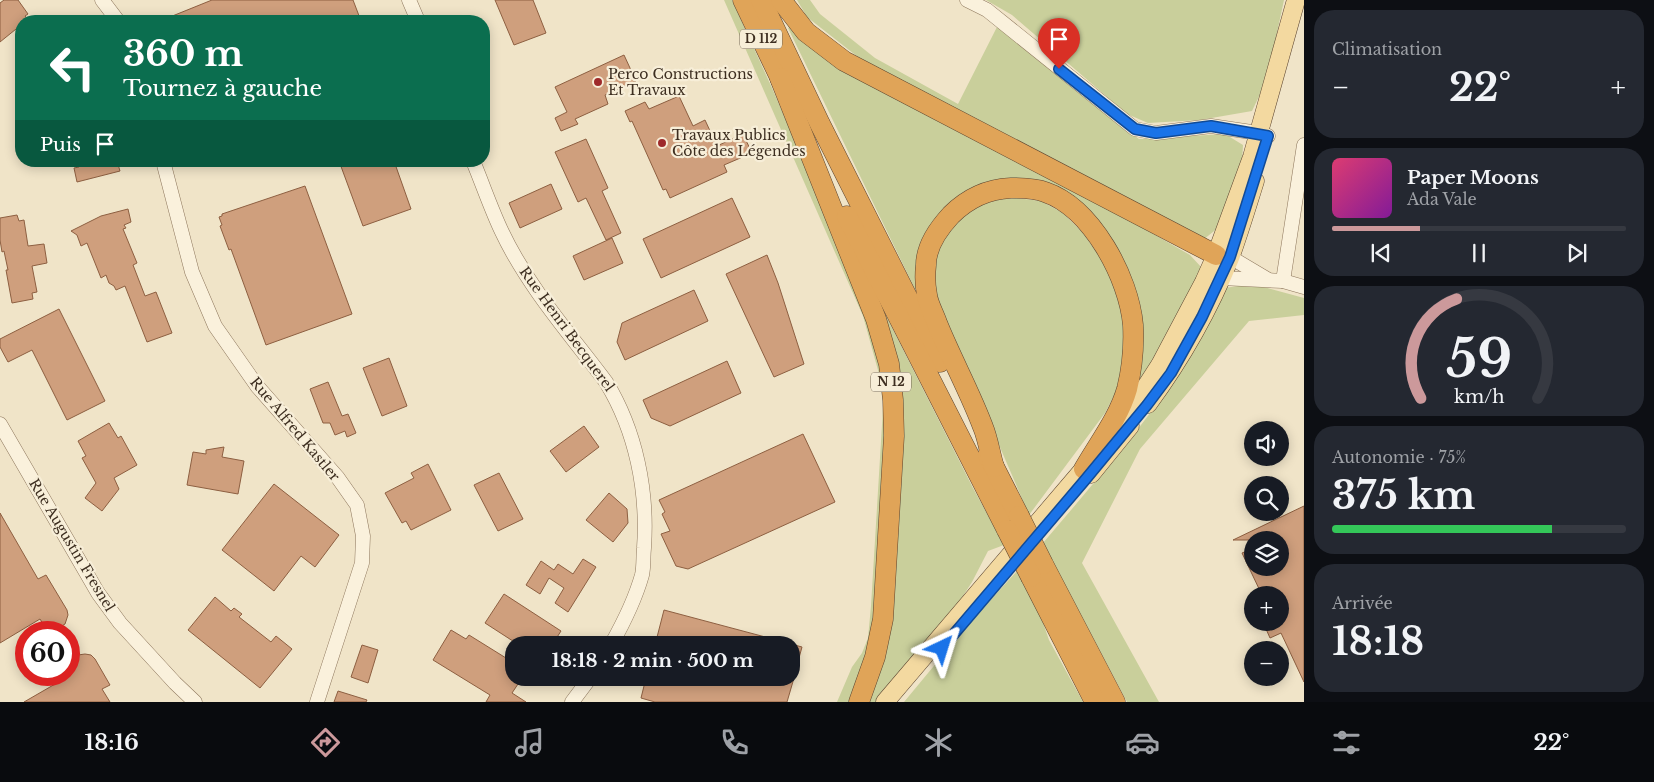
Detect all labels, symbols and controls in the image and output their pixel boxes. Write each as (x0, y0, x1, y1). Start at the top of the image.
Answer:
pin (1038, 18, 1080, 69)
icon: arrive (1045, 25, 1073, 53)
road number: D 112 (740, 30, 782, 48)
text: 360 m (123, 32, 243, 75)
icon: left (40, 35, 105, 100)
text: Climatisation (1332, 39, 1442, 59)
text: 22° (1449, 64, 1511, 111)
place label: Perco Constructions Et Travaux (608, 65, 753, 99)
text: − (1332, 70, 1350, 105)
text: + (1611, 70, 1626, 105)
text: Tournez à gauche (123, 75, 322, 102)
marker: Perco Constructions Et Travaux (592, 76, 604, 88)
place label: Travaux Publics Côte des Légendes (672, 126, 806, 160)
icon: arrive (91, 130, 119, 158)
text: Puis (40, 133, 81, 156)
marker: Travaux Publics Côte des Légendes (656, 137, 668, 149)
text: Paper Moons (1407, 166, 1539, 189)
text: Ada Vale (1407, 189, 1477, 209)
icon: previous (1367, 239, 1395, 267)
icon: pause (1465, 239, 1493, 267)
icon: next (1563, 239, 1591, 267)
street label: Rue Henri Becquerel (516, 263, 619, 395)
text: 59 (1446, 327, 1512, 391)
road number: N 12 (871, 372, 911, 392)
street label: Rue Alfred Kastler (246, 373, 344, 485)
text: km/h (1454, 386, 1504, 408)
map controls (1244, 421, 1289, 686)
button: sound (1244, 421, 1289, 466)
text: Autonomie · 75% (1332, 447, 1466, 467)
text: 375 km (1332, 472, 1475, 519)
street label: Rue Augustin Fresnel (25, 475, 119, 615)
button: search (1244, 476, 1289, 521)
button: layers (1244, 531, 1289, 576)
button: + (1244, 586, 1289, 631)
text: Arrivée (1332, 593, 1393, 613)
text: 18:18 (1332, 618, 1424, 665)
speed limit sign: 60 (15, 621, 80, 686)
position arrow (915, 621, 967, 673)
button: − (1244, 641, 1289, 686)
text: 18:18 · 2 min · 500 m (551, 649, 754, 672)
icon: directions (308, 725, 343, 760)
icon: music (512, 725, 547, 760)
icon: phone (717, 725, 752, 760)
icon: climate (921, 725, 956, 760)
icon: car (1125, 725, 1160, 760)
icon: filters (1329, 725, 1364, 760)
text: 18:16 (85, 729, 139, 756)
text: 22° (1533, 729, 1569, 756)

